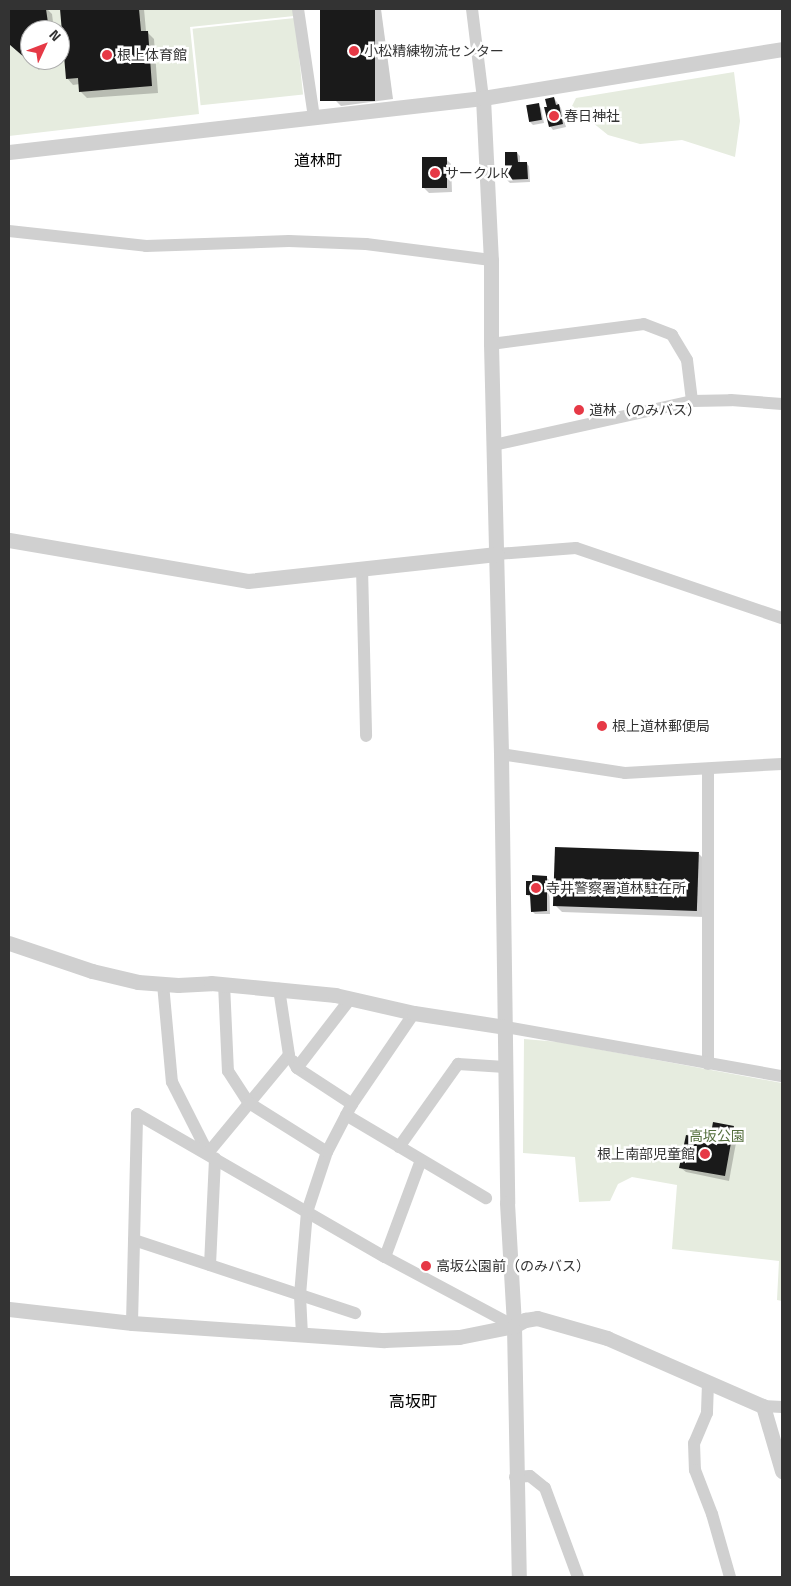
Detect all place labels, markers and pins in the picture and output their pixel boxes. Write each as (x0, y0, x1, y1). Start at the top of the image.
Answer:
place label: 小松精練物流センター (364, 43, 504, 59)
marker: 小松精練物流センター (348, 45, 360, 57)
place label: 根上体育館 (117, 47, 187, 63)
marker: 根上体育館 (101, 49, 113, 61)
place label: 春日神社 (564, 108, 620, 124)
marker: 春日神社 (548, 110, 560, 122)
place label: サークルK (445, 165, 509, 181)
marker: サークルK (429, 167, 441, 179)
place label: 道林（のみバス） (589, 402, 701, 418)
marker: 道林（のみバス） (573, 404, 585, 416)
place label: 根上道林郵便局 (612, 718, 710, 734)
marker: 根上道林郵便局 (596, 720, 608, 732)
place label: 寺井警察署道林駐在所 (546, 880, 686, 896)
marker: 寺井警察署道林駐在所 (530, 882, 542, 894)
place label: 根上南部児童館 (597, 1146, 695, 1162)
marker: 根上南部児童館 (699, 1148, 711, 1160)
place label: 高坂公園前（のみバス） (436, 1258, 590, 1274)
marker: 高坂公園前（のみバス） (420, 1260, 432, 1272)

